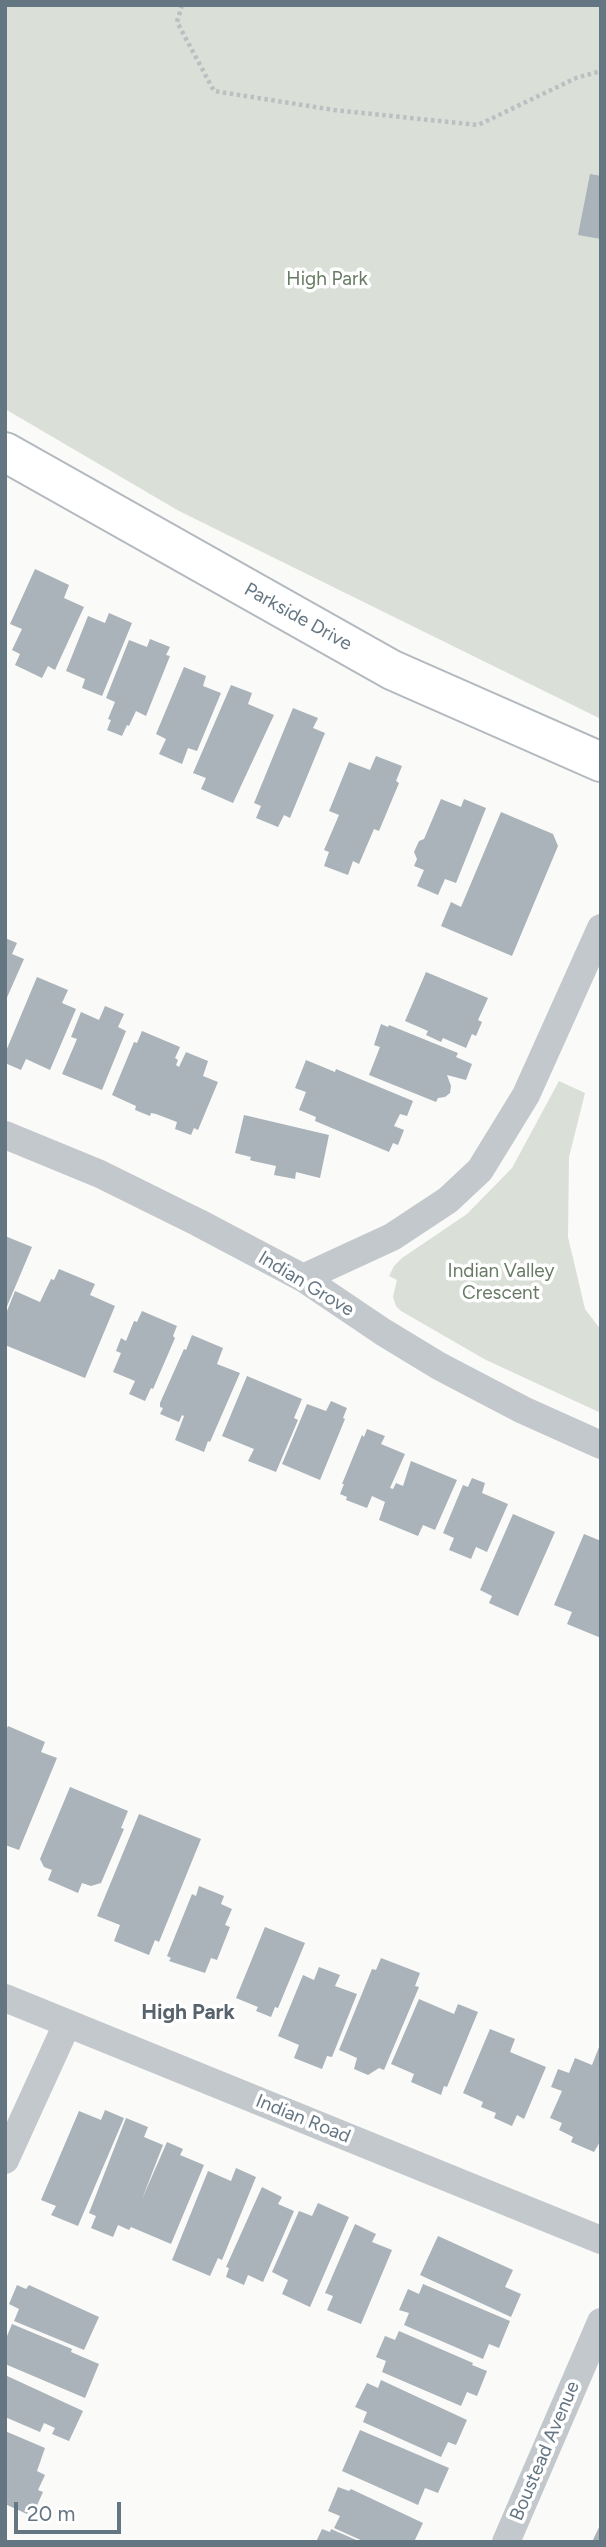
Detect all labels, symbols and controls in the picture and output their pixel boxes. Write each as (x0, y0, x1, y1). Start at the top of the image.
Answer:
park label: High Park (286, 268, 368, 290)
street label: Parkside Drive (240, 578, 356, 656)
street label: Indian Grove (254, 1246, 358, 1322)
park label: Indian Valley Crescent (448, 1260, 554, 1304)
district label: High Park (141, 2000, 235, 2026)
street label: Indian Road (252, 2090, 354, 2148)
street label: Boustead Avenue (505, 2378, 585, 2524)
scale bar (18, 2488, 124, 2532)
text: 20 m (27, 2501, 75, 2526)

